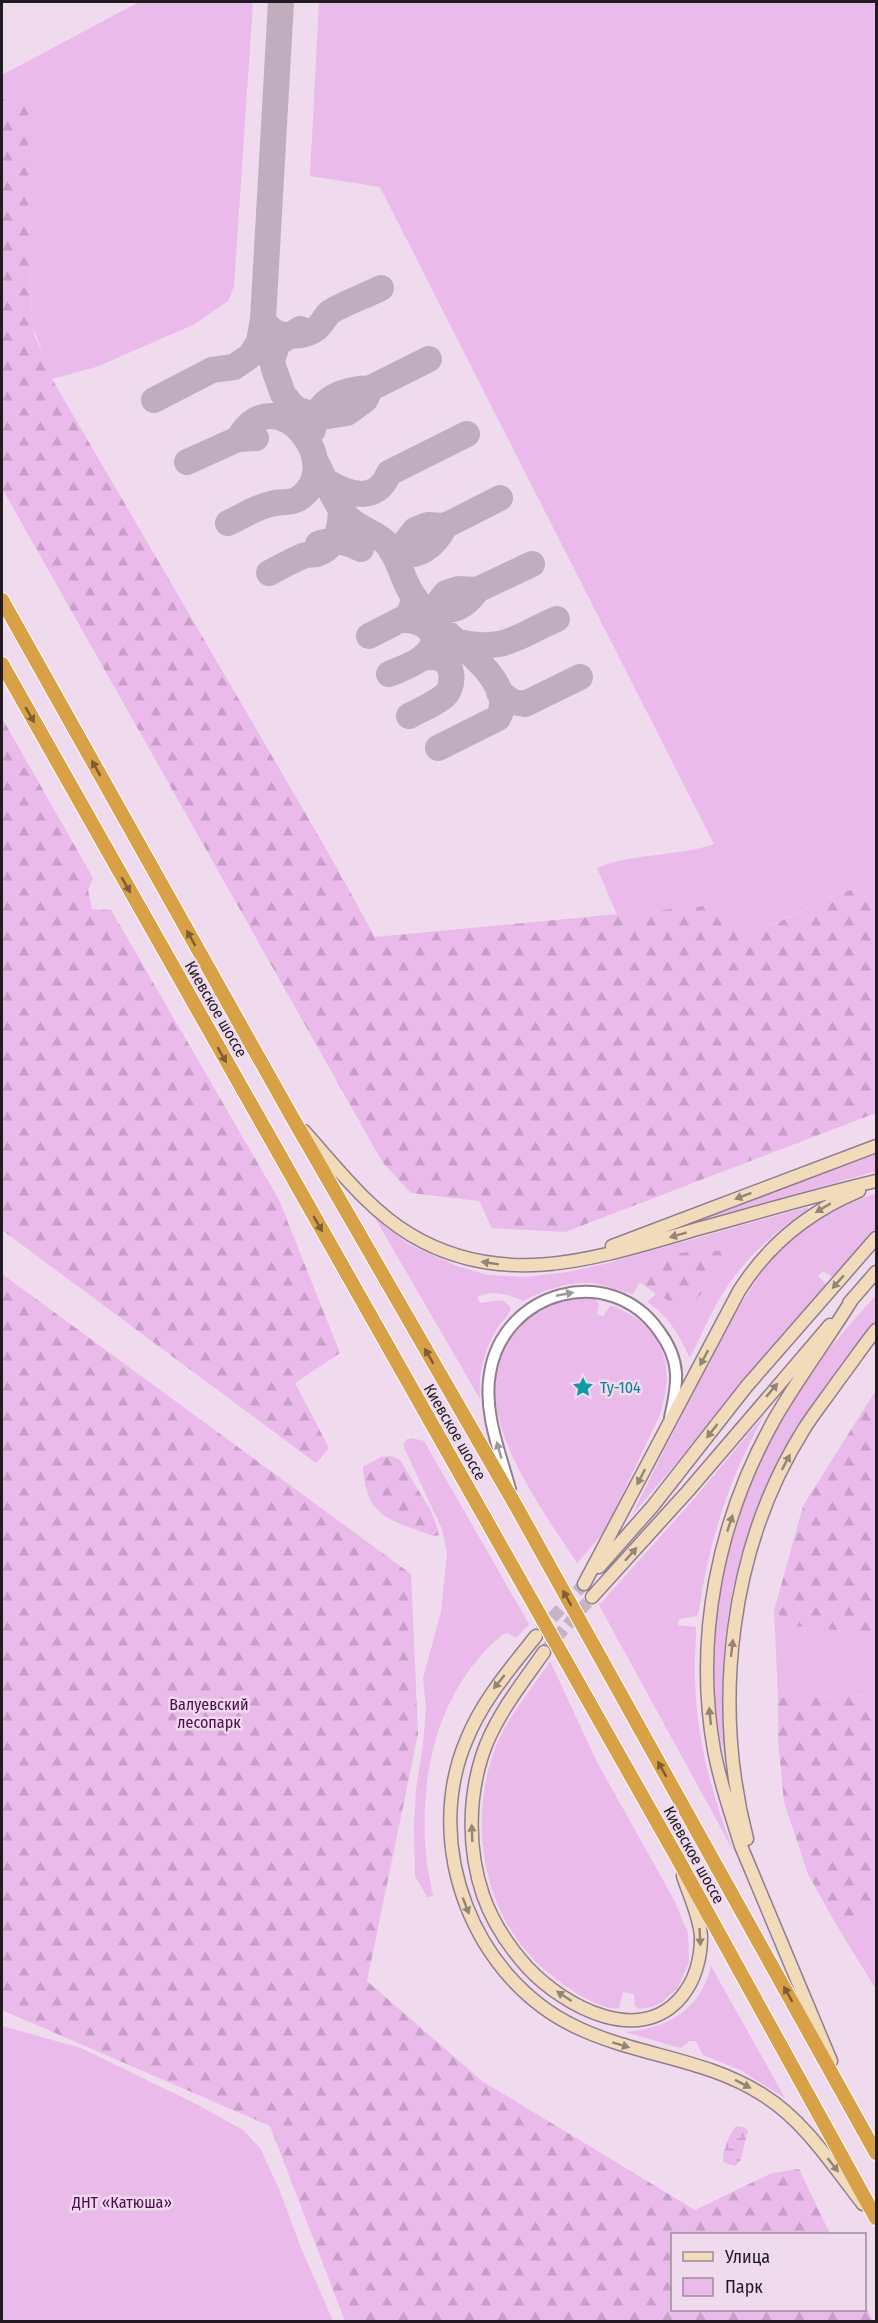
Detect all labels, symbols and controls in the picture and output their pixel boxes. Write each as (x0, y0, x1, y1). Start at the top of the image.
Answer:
one-way arrow (25, 707, 35, 724)
one-way arrow (91, 759, 101, 776)
one-way arrow (121, 877, 132, 893)
one-way arrow (186, 929, 196, 946)
street label: Киевское шоссе (181, 957, 251, 1061)
one-way arrow (217, 1047, 228, 1063)
one-way arrow (734, 1192, 752, 1201)
one-way arrow (815, 1203, 831, 1214)
one-way arrow (313, 1216, 324, 1232)
one-way arrow (669, 1231, 687, 1240)
one-way arrow (480, 1259, 499, 1268)
one-way arrow (832, 1274, 845, 1289)
one-way arrow (555, 1290, 574, 1299)
one-way arrow (424, 1348, 435, 1364)
one-way arrow (699, 1349, 709, 1366)
place icon: Ту-104 (571, 1375, 595, 1399)
place label: Ту-104 (600, 1378, 641, 1397)
street label: Киевское шоссе (420, 1380, 490, 1484)
one-way arrow (765, 1383, 778, 1398)
one-way arrow (705, 1423, 718, 1439)
one-way arrow (494, 1441, 503, 1459)
one-way arrow (781, 1454, 791, 1471)
one-way arrow (637, 1468, 647, 1486)
one-way arrow (726, 1514, 735, 1532)
one-way arrow (624, 1547, 637, 1562)
one-way arrow (562, 1589, 572, 1606)
one-way arrow (727, 1639, 737, 1658)
one-way arrow (493, 1674, 506, 1690)
park label: Валуевский лесопарк (169, 1695, 249, 1732)
one-way arrow (705, 1706, 715, 1725)
one-way arrow (657, 1760, 667, 1777)
street label: Киевское шоссе (659, 1803, 729, 1907)
one-way arrow (468, 1823, 477, 1842)
one-way arrow (462, 1897, 472, 1915)
one-way arrow (695, 1928, 704, 1947)
one-way arrow (782, 1986, 793, 2002)
one-way arrow (556, 1990, 572, 2002)
one-way arrow (612, 2041, 630, 2050)
one-way arrow (734, 2079, 751, 2089)
one-way arrow (826, 2157, 839, 2173)
park label: ДНТ «Катюша» (71, 2193, 172, 2212)
legend (671, 2233, 866, 2311)
text: Улица (724, 2246, 770, 2268)
text: Парк (725, 2276, 763, 2298)

